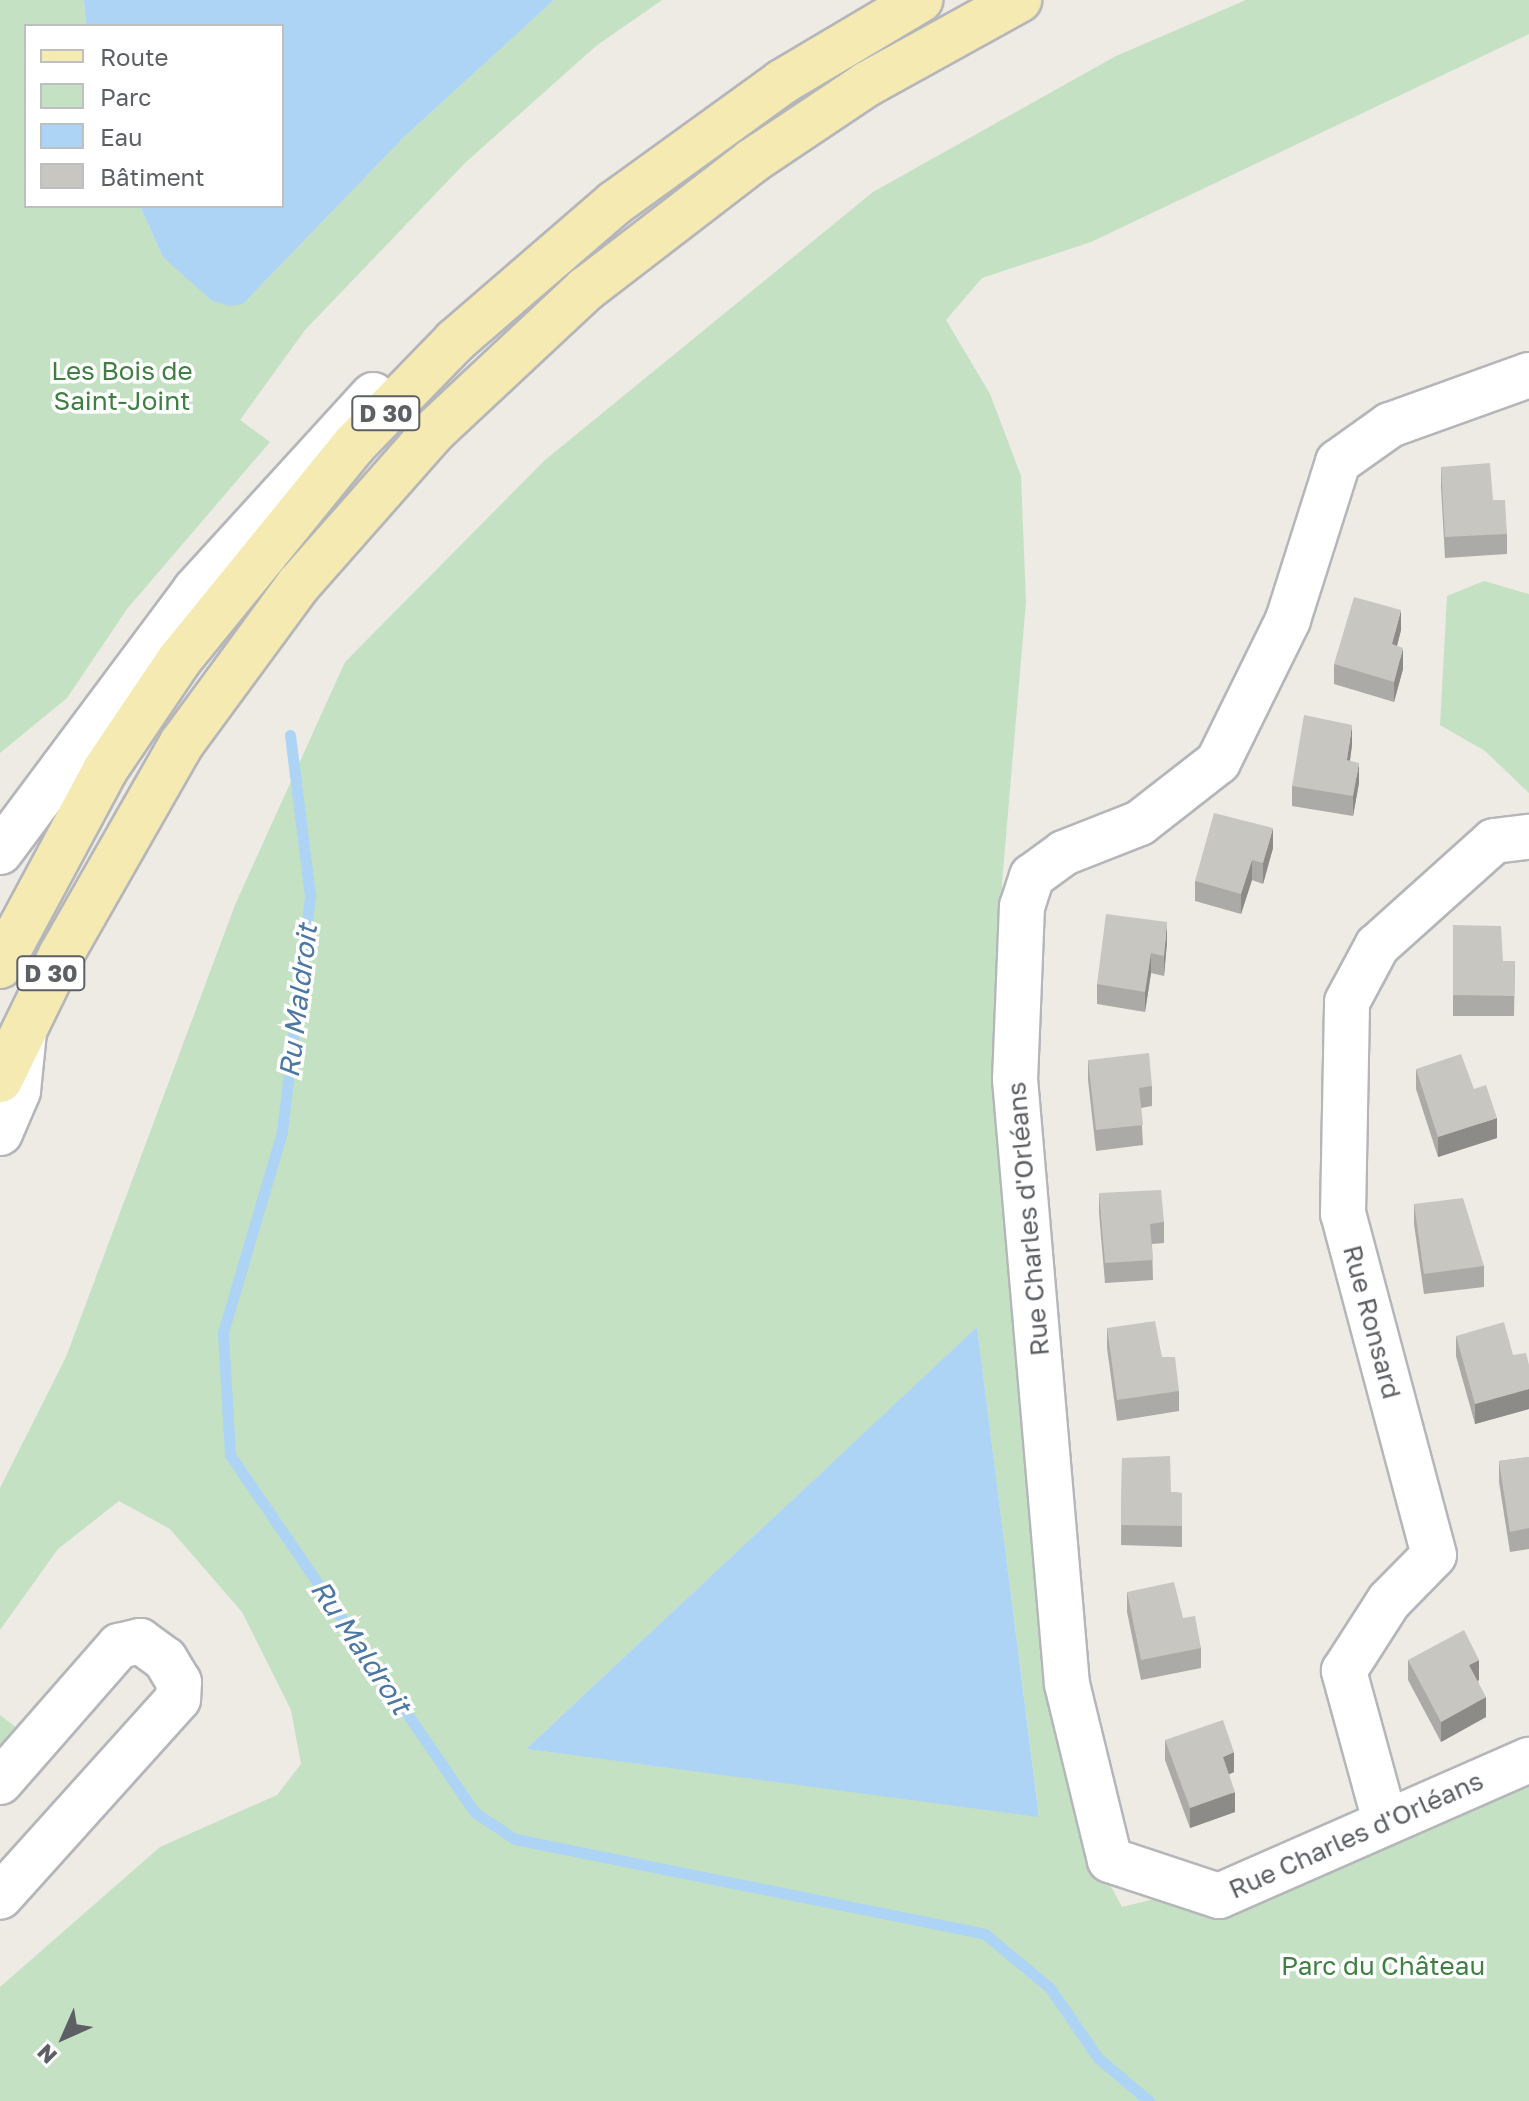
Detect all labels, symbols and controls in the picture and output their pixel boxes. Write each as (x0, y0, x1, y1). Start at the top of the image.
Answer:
legend (24, 24, 284, 208)
text: Route (100, 42, 169, 71)
text: Parc (100, 82, 151, 111)
text: Eau (100, 122, 142, 151)
text: Bâtiment (100, 162, 205, 191)
park label: Les Bois de Saint-Joint (51, 355, 193, 416)
road number: D 30 (350, 393, 422, 433)
water label: Ru Maldroit (272, 922, 324, 1080)
road number: D 30 (15, 953, 87, 993)
street label: Rue Charles d'Orléans (1000, 1081, 1056, 1357)
street label: Rue Ronsard (1337, 1242, 1407, 1402)
water label: Ru Maldroit (304, 1574, 418, 1720)
street label: Rue Charles d'Orléans (1224, 1765, 1488, 1905)
park label: Parc du Château (1281, 1950, 1485, 1982)
north arrow (24, 1997, 104, 2077)
text: N (31, 2039, 62, 2070)

